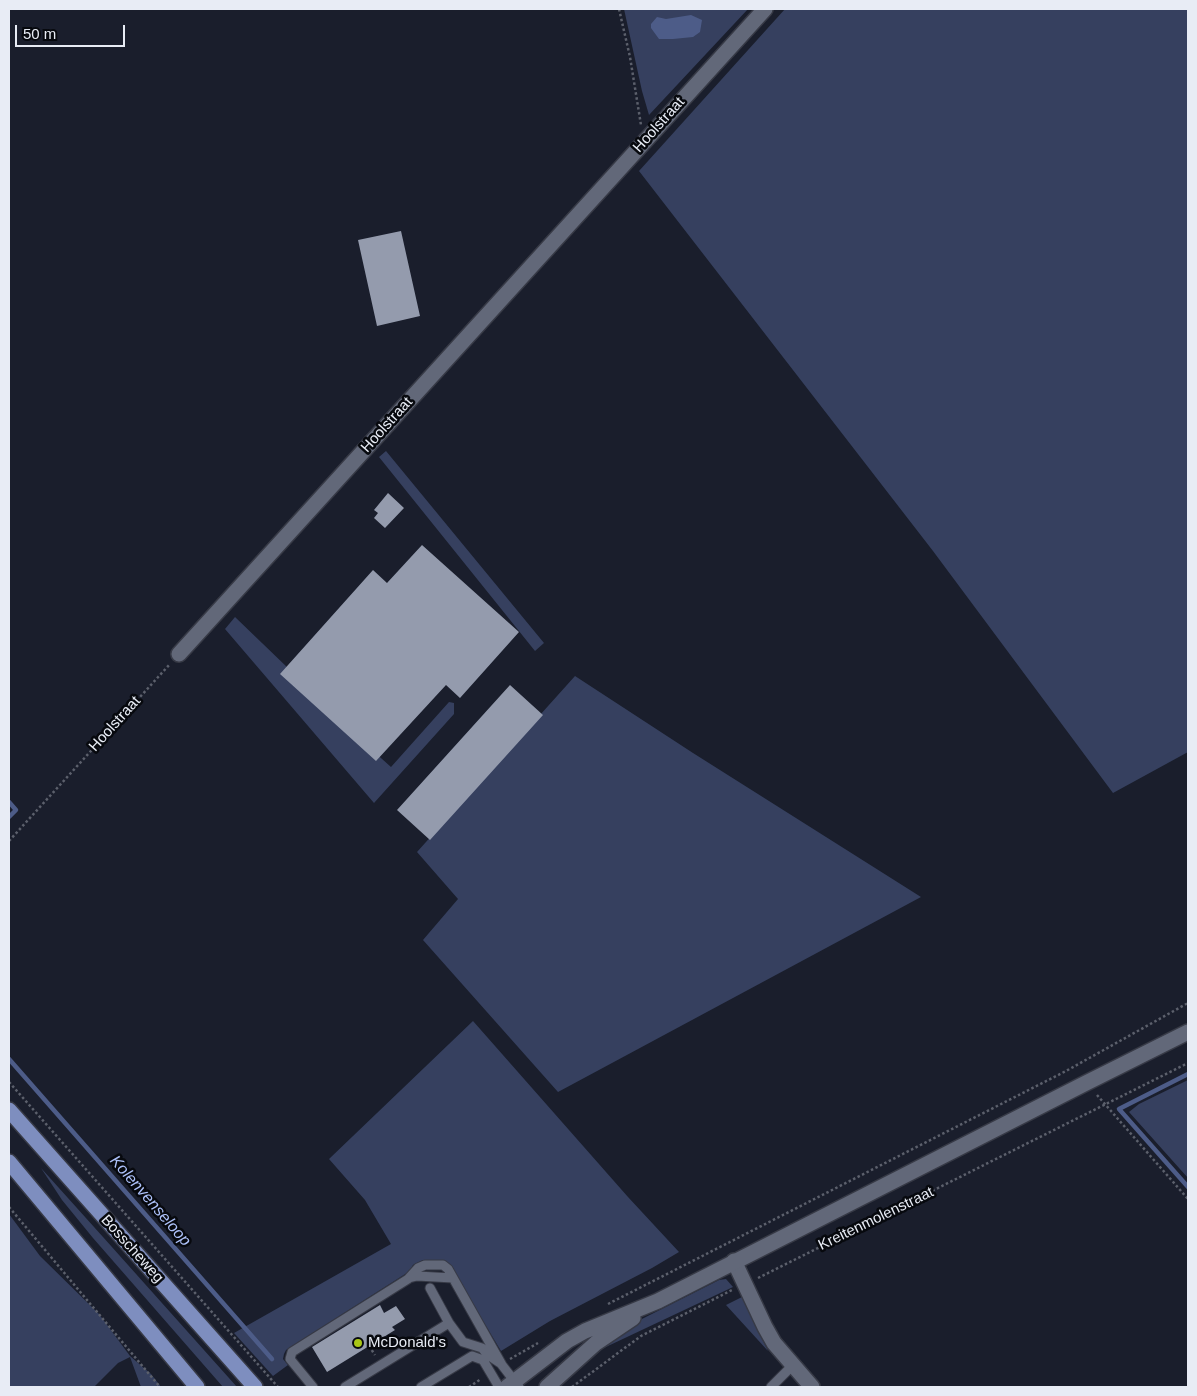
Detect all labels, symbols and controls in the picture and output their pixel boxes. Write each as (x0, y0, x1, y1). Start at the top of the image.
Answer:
scale bar (18, 15, 128, 47)
text: 50 m (23, 25, 56, 42)
street label: Hoolstraat (629, 94, 689, 156)
street label: Hoolstraat (357, 394, 417, 456)
street label: Hoolstraat (85, 693, 145, 755)
water label: Kolenvenseloop (105, 1152, 195, 1250)
street label: Kreitenmolenstraat (815, 1183, 937, 1255)
street label: Bosscheweg (97, 1211, 167, 1287)
place label: McDonald's (368, 1334, 446, 1352)
marker: McDonald's (352, 1337, 364, 1349)

